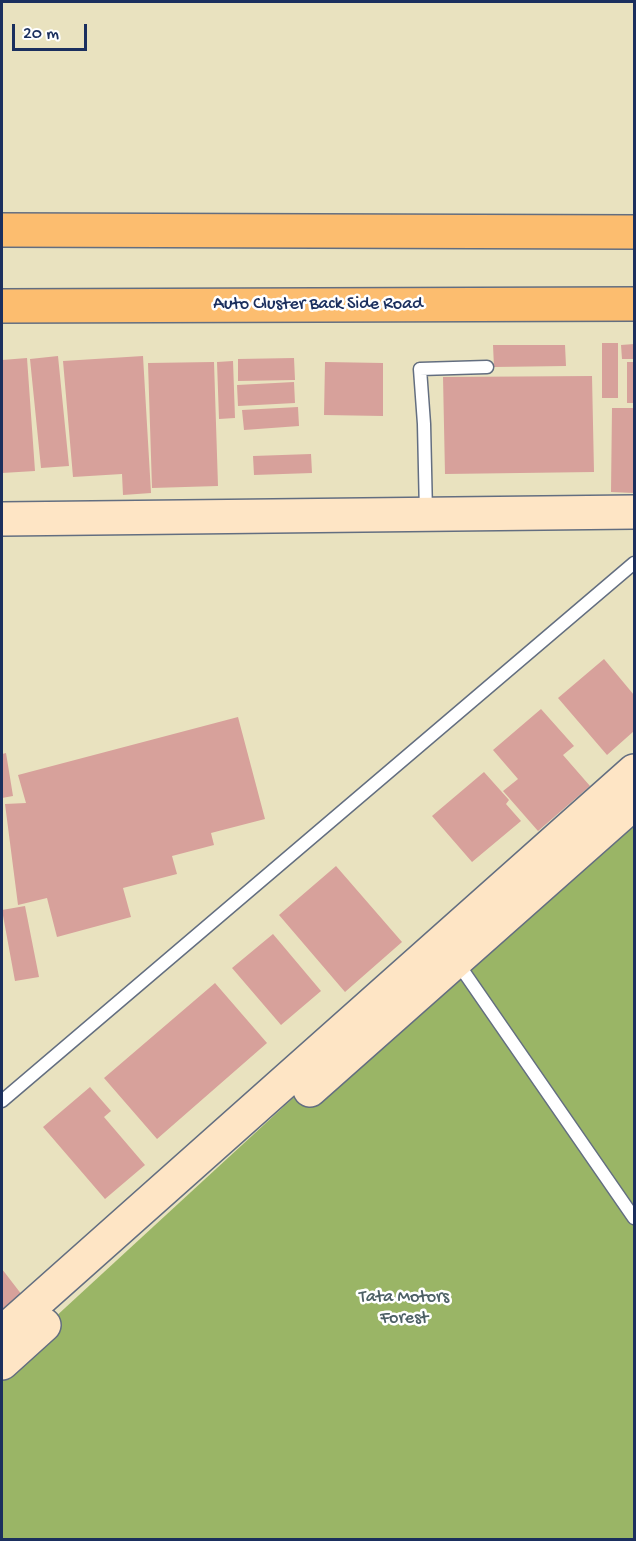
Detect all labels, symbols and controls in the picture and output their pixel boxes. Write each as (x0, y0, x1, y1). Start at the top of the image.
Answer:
scale bar (15, 12, 90, 50)
text: 20 m (23, 24, 59, 45)
street label: Auto Cluster Back Side Road (213, 294, 423, 316)
park label: Tata Motors Forest (359, 1287, 449, 1330)

